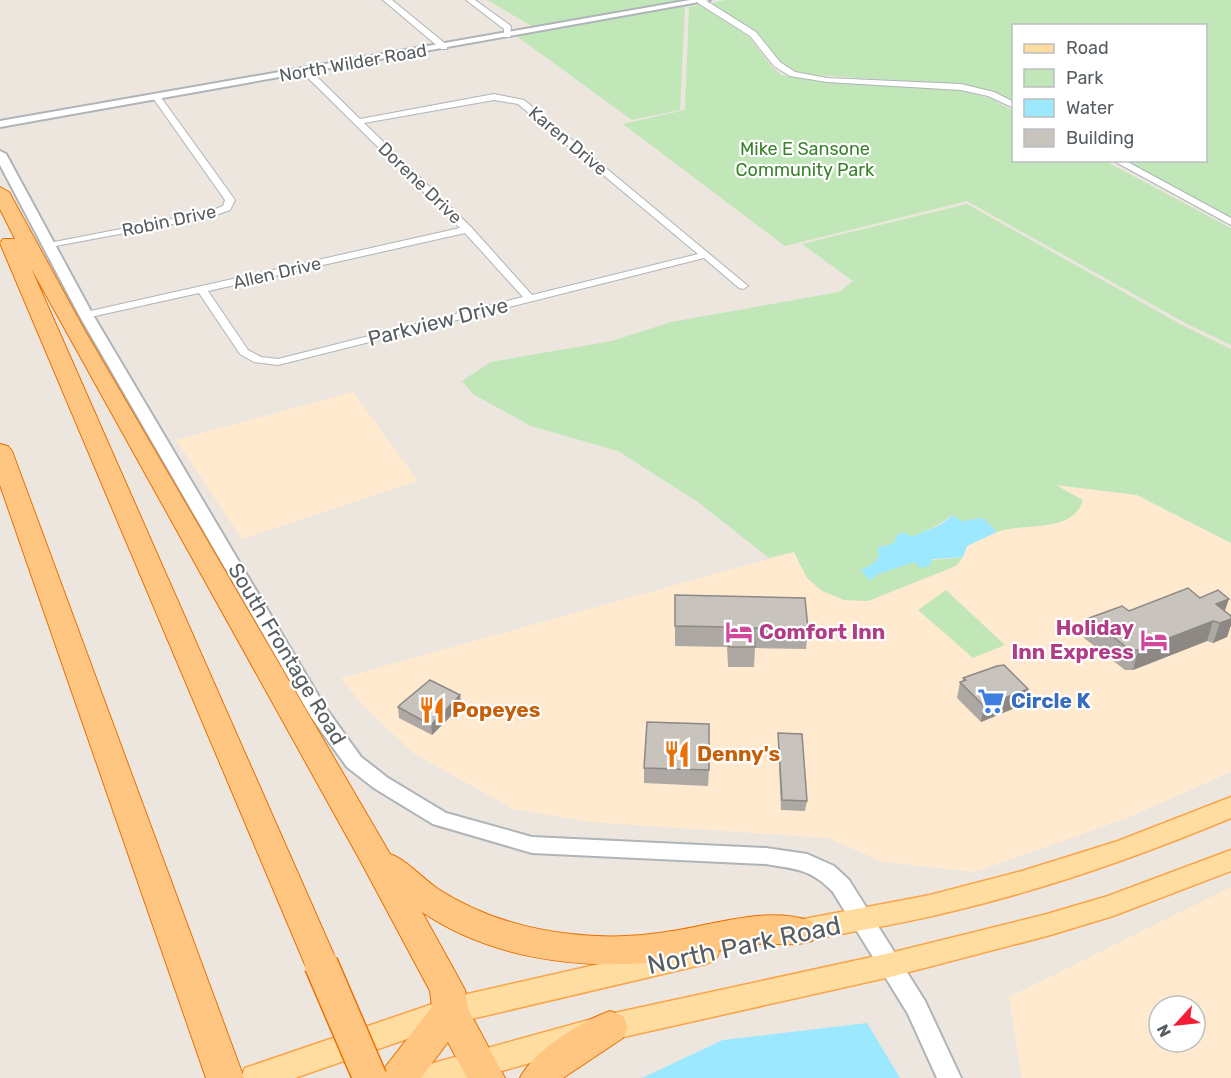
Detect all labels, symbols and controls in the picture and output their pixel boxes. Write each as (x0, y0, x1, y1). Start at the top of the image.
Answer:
legend (1012, 24, 1207, 162)
text: Road (1066, 37, 1109, 59)
street label: North Wilder Road (278, 39, 428, 87)
text: Park (1066, 67, 1104, 89)
text: Water (1066, 97, 1114, 119)
street label: Karen Drive (524, 102, 612, 180)
text: Building (1066, 127, 1134, 149)
street label: Dorene Drive (373, 138, 467, 228)
park label: Mike E Sansone Community Park (736, 138, 875, 181)
street label: Robin Drive (120, 200, 218, 242)
street label: Allen Drive (231, 252, 323, 294)
street label: Parkview Drive (365, 292, 511, 351)
street label: South Frontage Road (223, 558, 352, 749)
place label: Holiday Inn Express (1012, 615, 1134, 664)
hotel icon: Comfort Inn (724, 617, 754, 647)
place label: Comfort Inn (759, 619, 885, 644)
hotel icon: Holiday Inn Express (1139, 625, 1169, 655)
supermarket icon: Circle K (976, 686, 1006, 716)
place label: Circle K (1011, 688, 1091, 713)
restaurant icon: Popeyes (417, 695, 447, 725)
place label: Popeyes (452, 697, 540, 722)
restaurant icon: Denny's (662, 739, 692, 769)
place label: Denny's (697, 741, 780, 766)
street label: North Park Road (645, 910, 844, 981)
north arrow (1147, 994, 1207, 1054)
text: N (1153, 1021, 1175, 1040)

